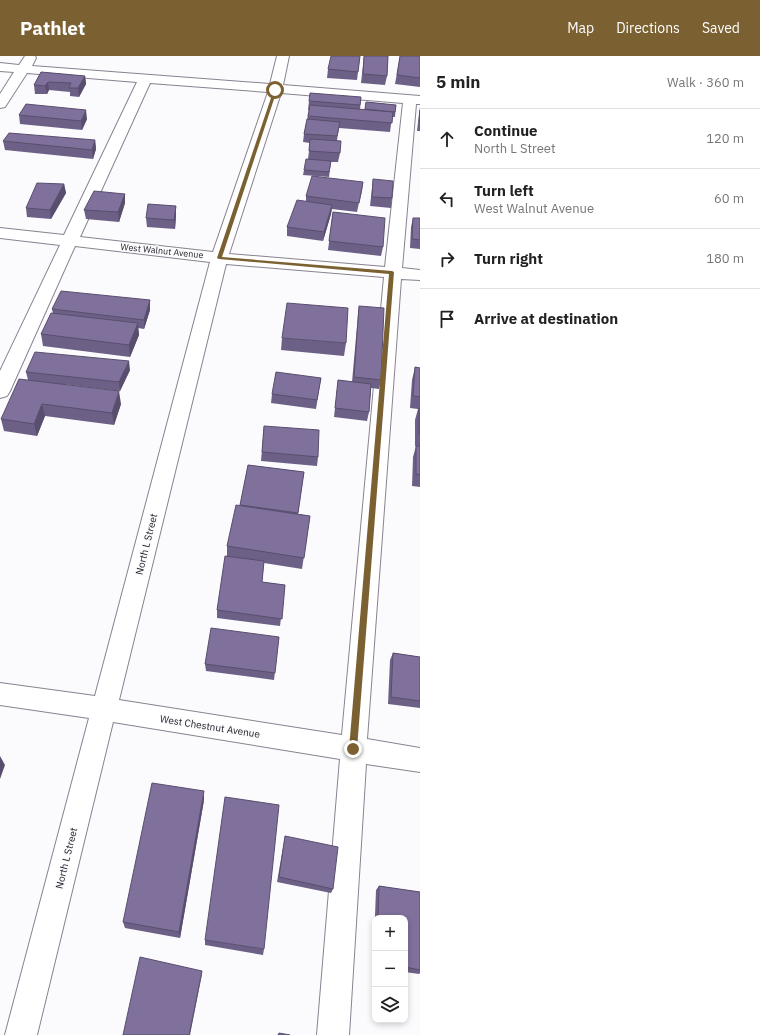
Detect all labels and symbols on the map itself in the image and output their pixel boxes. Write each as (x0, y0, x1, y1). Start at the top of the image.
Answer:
route start (266, 81, 284, 99)
street label: West Walnut Avenue (120, 241, 204, 260)
street label: North L Street (133, 512, 160, 576)
street label: West Chestnut Avenue (159, 712, 261, 741)
route end (344, 740, 362, 758)
street label: North L Street (53, 826, 80, 890)

